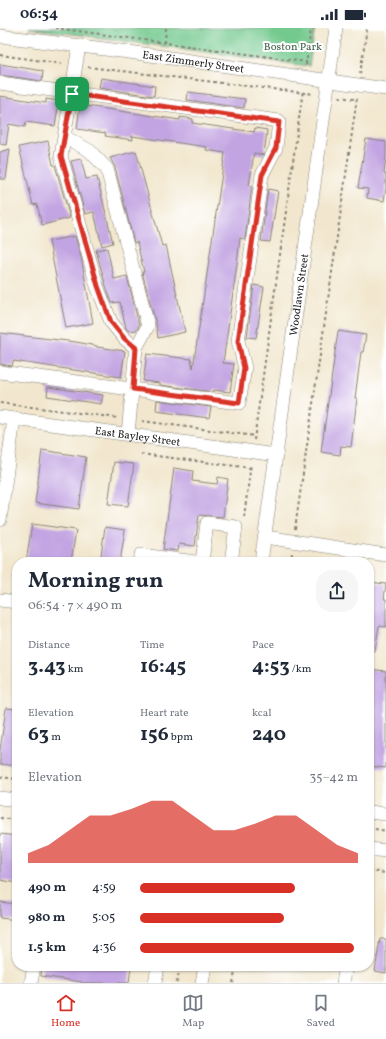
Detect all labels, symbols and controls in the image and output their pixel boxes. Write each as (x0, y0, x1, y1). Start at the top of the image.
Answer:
text: 06:54 (20, 4, 58, 25)
park label: Boston Park (264, 40, 322, 55)
street label: East Zimmerly Street (141, 48, 245, 77)
pin (55, 77, 89, 111)
icon: arrive (61, 83, 83, 105)
street label: Woodlawn Street (287, 253, 313, 337)
street label: East Bayley Street (94, 424, 181, 451)
text: Morning run (28, 566, 163, 597)
button: share (316, 570, 358, 612)
text: 06:54 · 7 × 490 m (28, 597, 122, 615)
text: Distance (28, 638, 70, 653)
text: Time (140, 638, 164, 653)
text: Pace (252, 638, 274, 653)
text: 3.43 (28, 653, 66, 681)
text: 16:45 (140, 653, 186, 681)
text: 4:53 (252, 653, 290, 681)
text: km (66, 662, 83, 677)
text: /km (290, 662, 312, 677)
text: Elevation (28, 706, 74, 721)
text: Heart rate (140, 706, 189, 721)
text: kcal (252, 706, 272, 721)
text: 63 (28, 721, 49, 749)
text: 156 (140, 721, 169, 749)
text: 240 (252, 721, 286, 749)
text: m (49, 730, 61, 745)
text: bpm (169, 730, 193, 745)
text: Elevation (28, 769, 82, 787)
text: 35–42 m (310, 769, 358, 787)
text: 490 m (28, 879, 66, 897)
text: 4:59 (92, 879, 116, 897)
text: 980 m (28, 909, 65, 927)
text: 5:05 (92, 909, 115, 927)
text: 1.5 km (28, 939, 66, 957)
text: 4:36 (92, 939, 116, 957)
tab: Home (51, 992, 80, 1031)
tab: Map (182, 992, 204, 1031)
tab: Saved (307, 992, 335, 1031)

